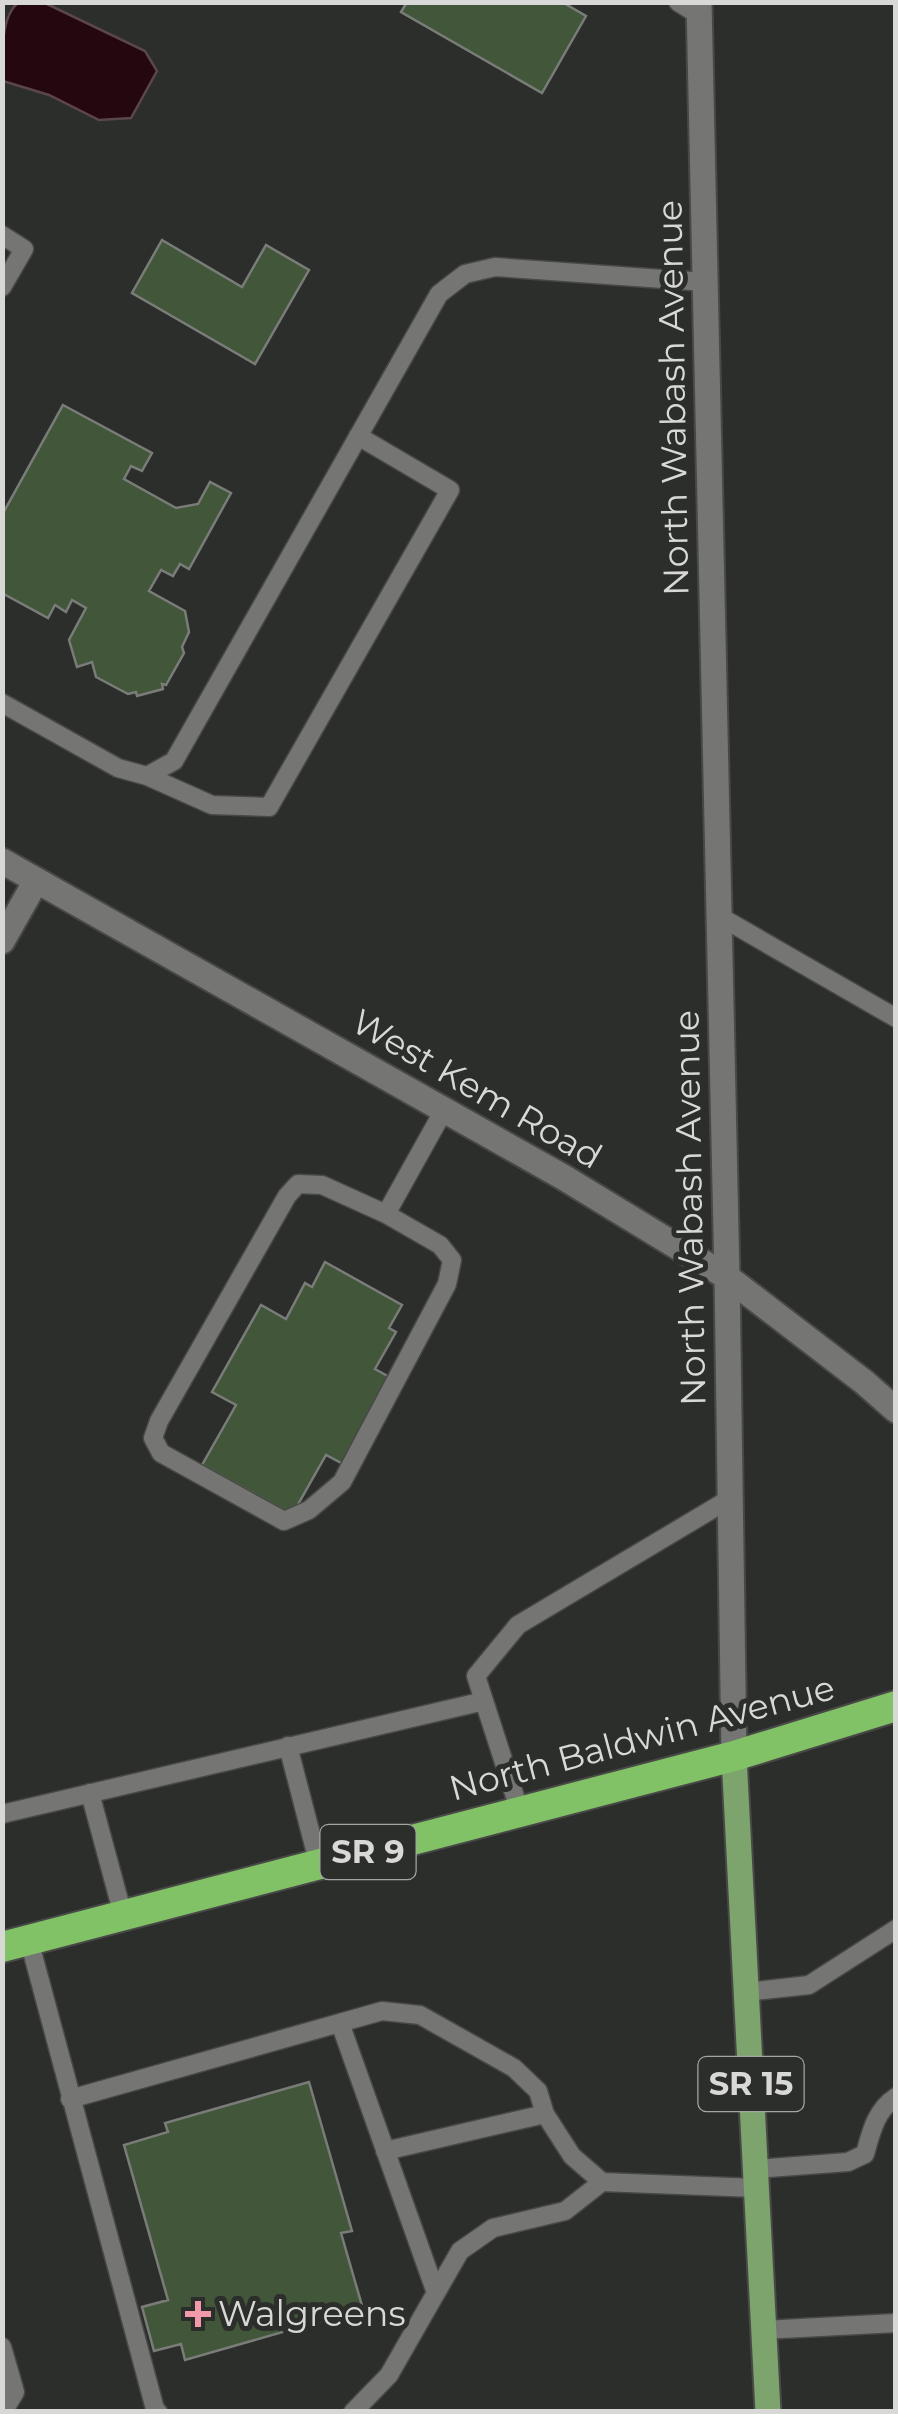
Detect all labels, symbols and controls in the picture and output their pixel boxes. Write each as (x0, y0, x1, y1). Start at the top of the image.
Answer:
street label: North Wabash Avenue (648, 200, 697, 596)
street label: West Kem Road (345, 1000, 610, 1178)
street label: North Wabash Avenue (665, 1010, 714, 1406)
street label: North Baldwin Avenue (444, 1665, 839, 1810)
road number: SR 9 (320, 1825, 416, 1879)
road number: SR 15 (698, 2057, 804, 2111)
place label: Walgreens (218, 2292, 406, 2335)
marker: Walgreens (187, 2303, 209, 2325)

